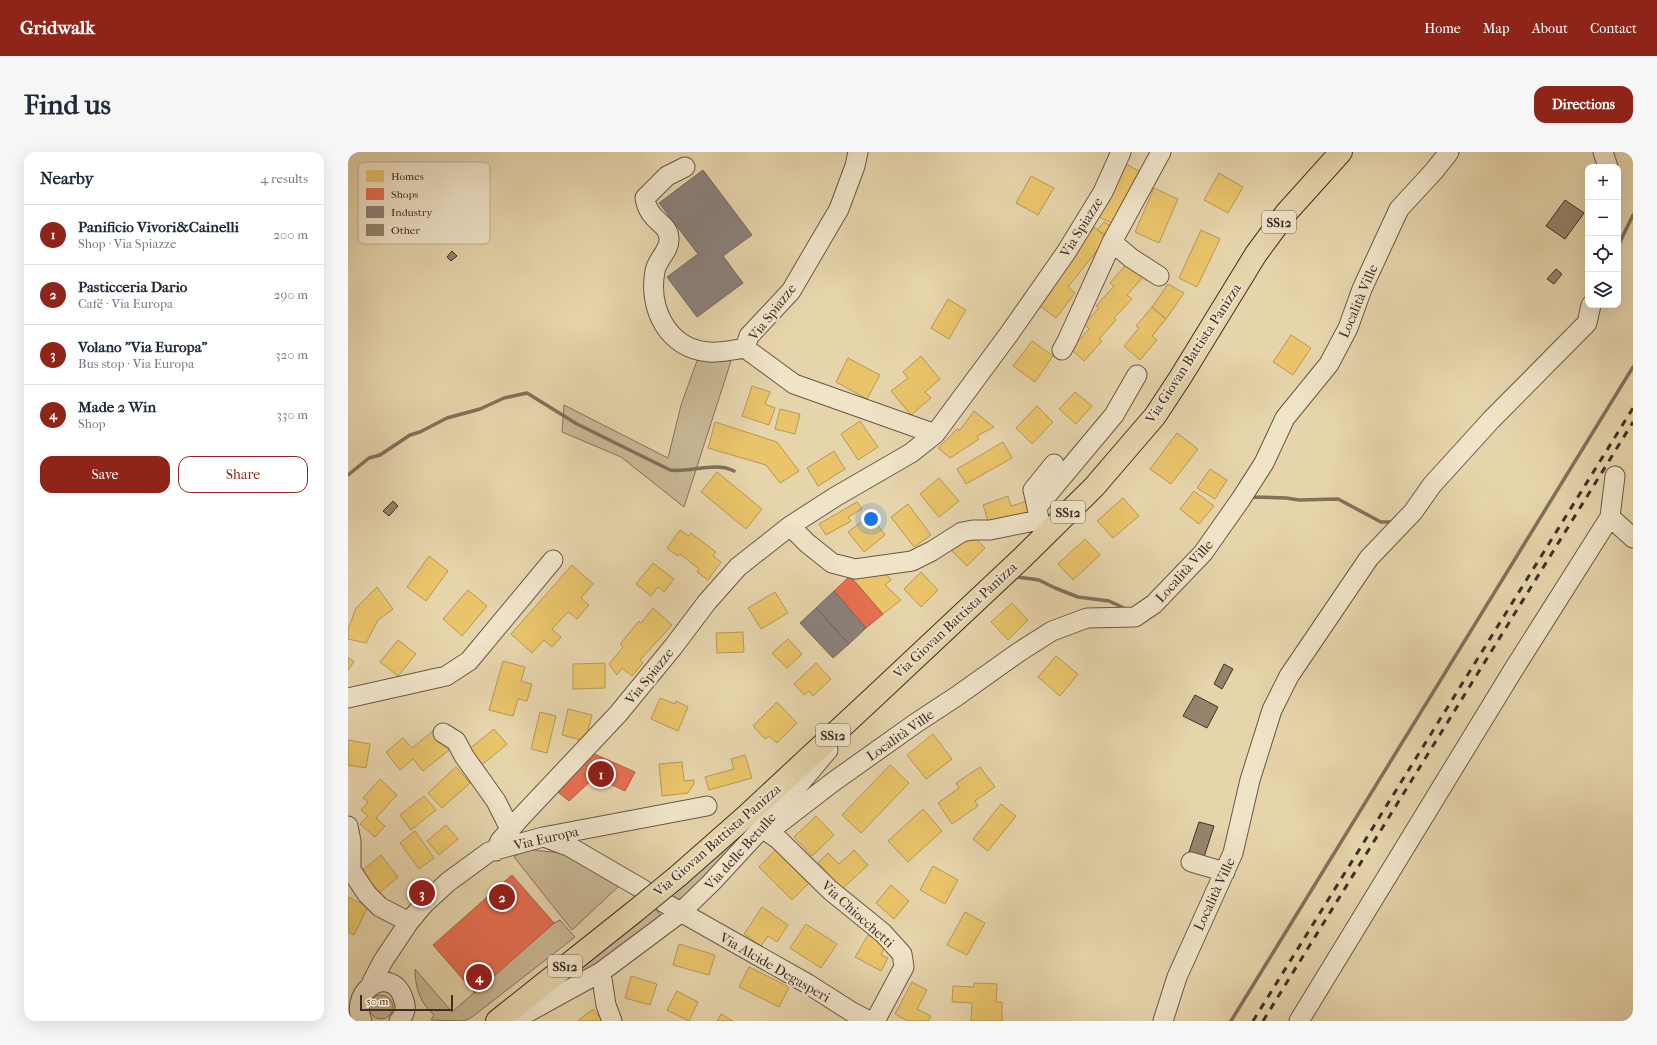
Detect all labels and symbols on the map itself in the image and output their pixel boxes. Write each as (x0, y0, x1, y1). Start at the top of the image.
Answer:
legend (358, 162, 490, 244)
text: Homes (391, 170, 424, 183)
text: Shops (391, 188, 418, 201)
street label: Via Spiazze (1056, 194, 1107, 261)
text: Industry (391, 206, 433, 219)
road number: SS12 (1262, 211, 1296, 233)
text: Other (391, 224, 420, 237)
street label: Località Ville (1335, 262, 1382, 341)
street label: Via Spiazze (744, 280, 800, 345)
street label: Via Giovan Battista Panizza (1141, 280, 1245, 427)
road number: SS12 (1051, 501, 1085, 523)
your location (861, 509, 881, 529)
street label: Località Ville (1152, 536, 1217, 606)
street label: Via Giovan Battista Panizza (889, 558, 1021, 683)
street label: Via Spiazze (621, 645, 677, 709)
street label: Località Ville (863, 706, 937, 765)
road number: SS12 (816, 724, 850, 746)
pin: 1 (588, 759, 614, 789)
street label: Via Giovan Battista Panizza (649, 780, 785, 901)
street label: Via delle Betulle (701, 809, 780, 894)
street label: Via Europa (511, 823, 581, 854)
street label: Località Ville (1190, 855, 1239, 933)
street label: Via Chiocchetti (817, 877, 898, 952)
pin: 3 (409, 878, 435, 908)
pin: 2 (489, 882, 515, 912)
street label: Via Alcide Degasperi (716, 928, 833, 1006)
road number: SS12 (548, 955, 582, 977)
pin: 4 (466, 962, 492, 992)
scale bar (360, 993, 453, 1012)

